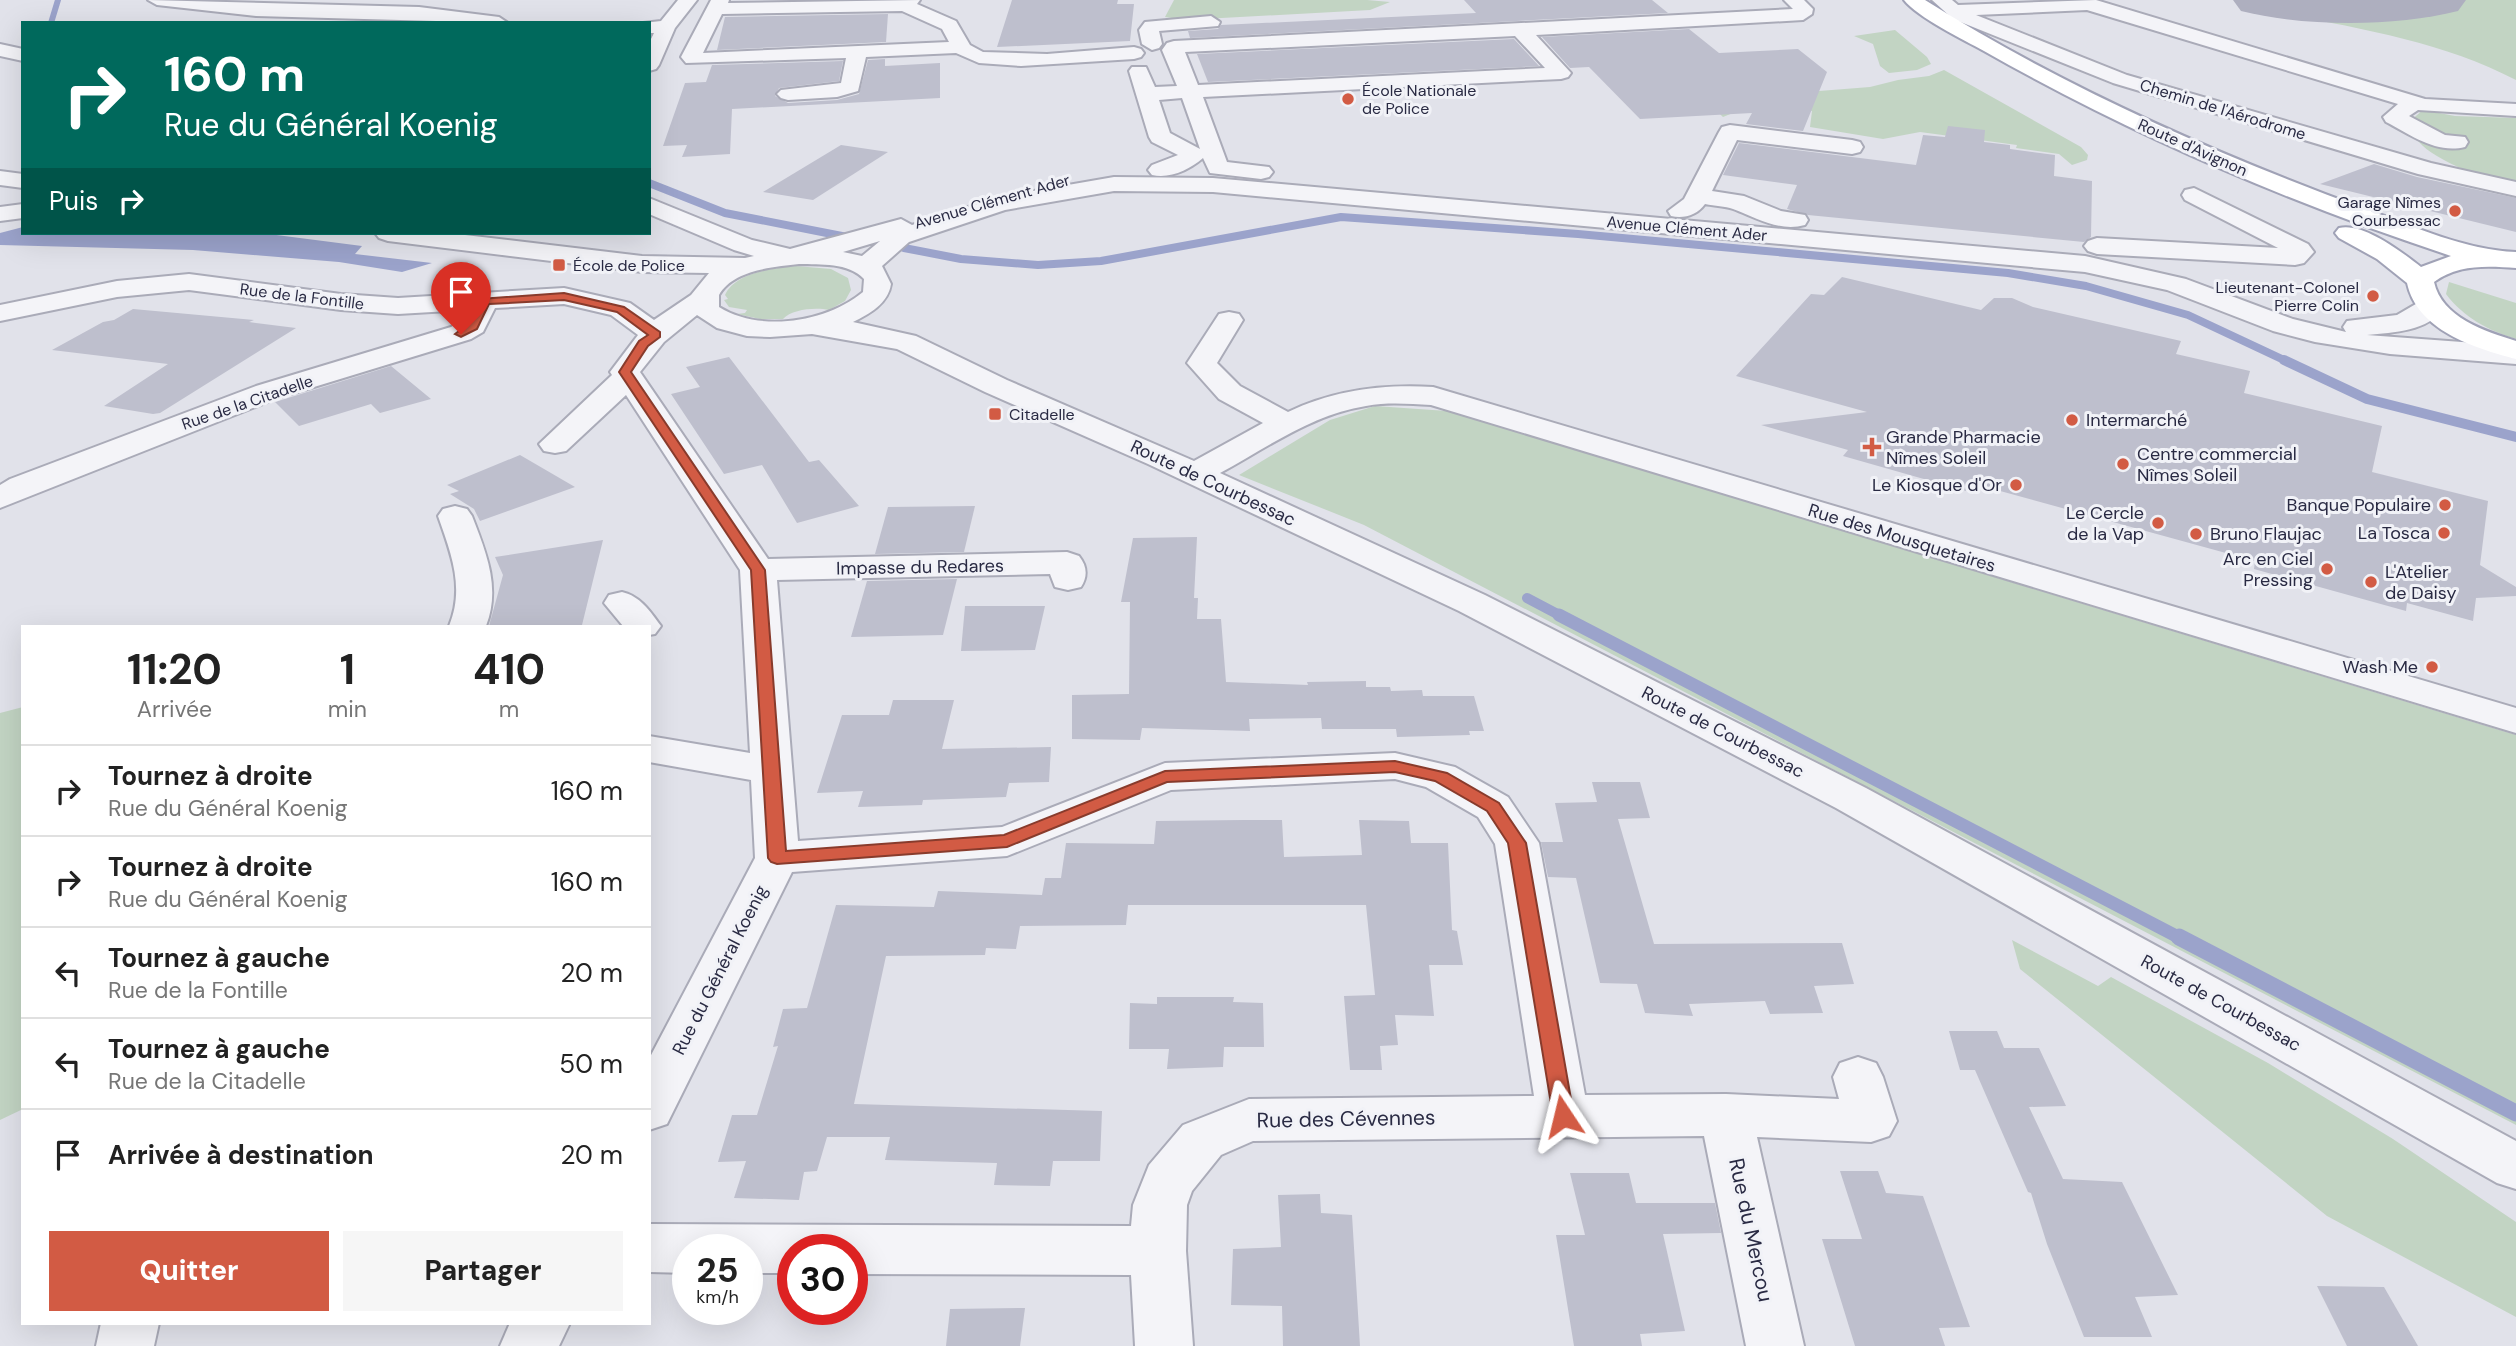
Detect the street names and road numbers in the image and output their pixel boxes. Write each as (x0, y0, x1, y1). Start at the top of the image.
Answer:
street label: Chemin de l'Aérodrome (2137, 74, 2308, 145)
street label: Route d'Avignon (2135, 114, 2251, 181)
street label: Avenue Clément Ader (912, 169, 1073, 234)
street label: Avenue Clément Ader (1606, 211, 1768, 246)
street label: Rue de la Fontille (239, 278, 365, 315)
street label: Rue de la Citadelle (179, 370, 316, 435)
street label: Route de Courbessac (1127, 434, 1299, 532)
street label: Rue des Mousquetaires (1805, 498, 1999, 578)
street label: Impasse du Redares (836, 554, 1004, 580)
street label: Route de Courbessac (1638, 681, 1808, 783)
street label: Rue du Général Koenig (667, 881, 773, 1059)
street label: Route de Courbessac (2137, 949, 2305, 1057)
street label: Rue des Cévennes (1256, 1103, 1436, 1135)
street label: Rue du Mercou (1722, 1156, 1780, 1304)

